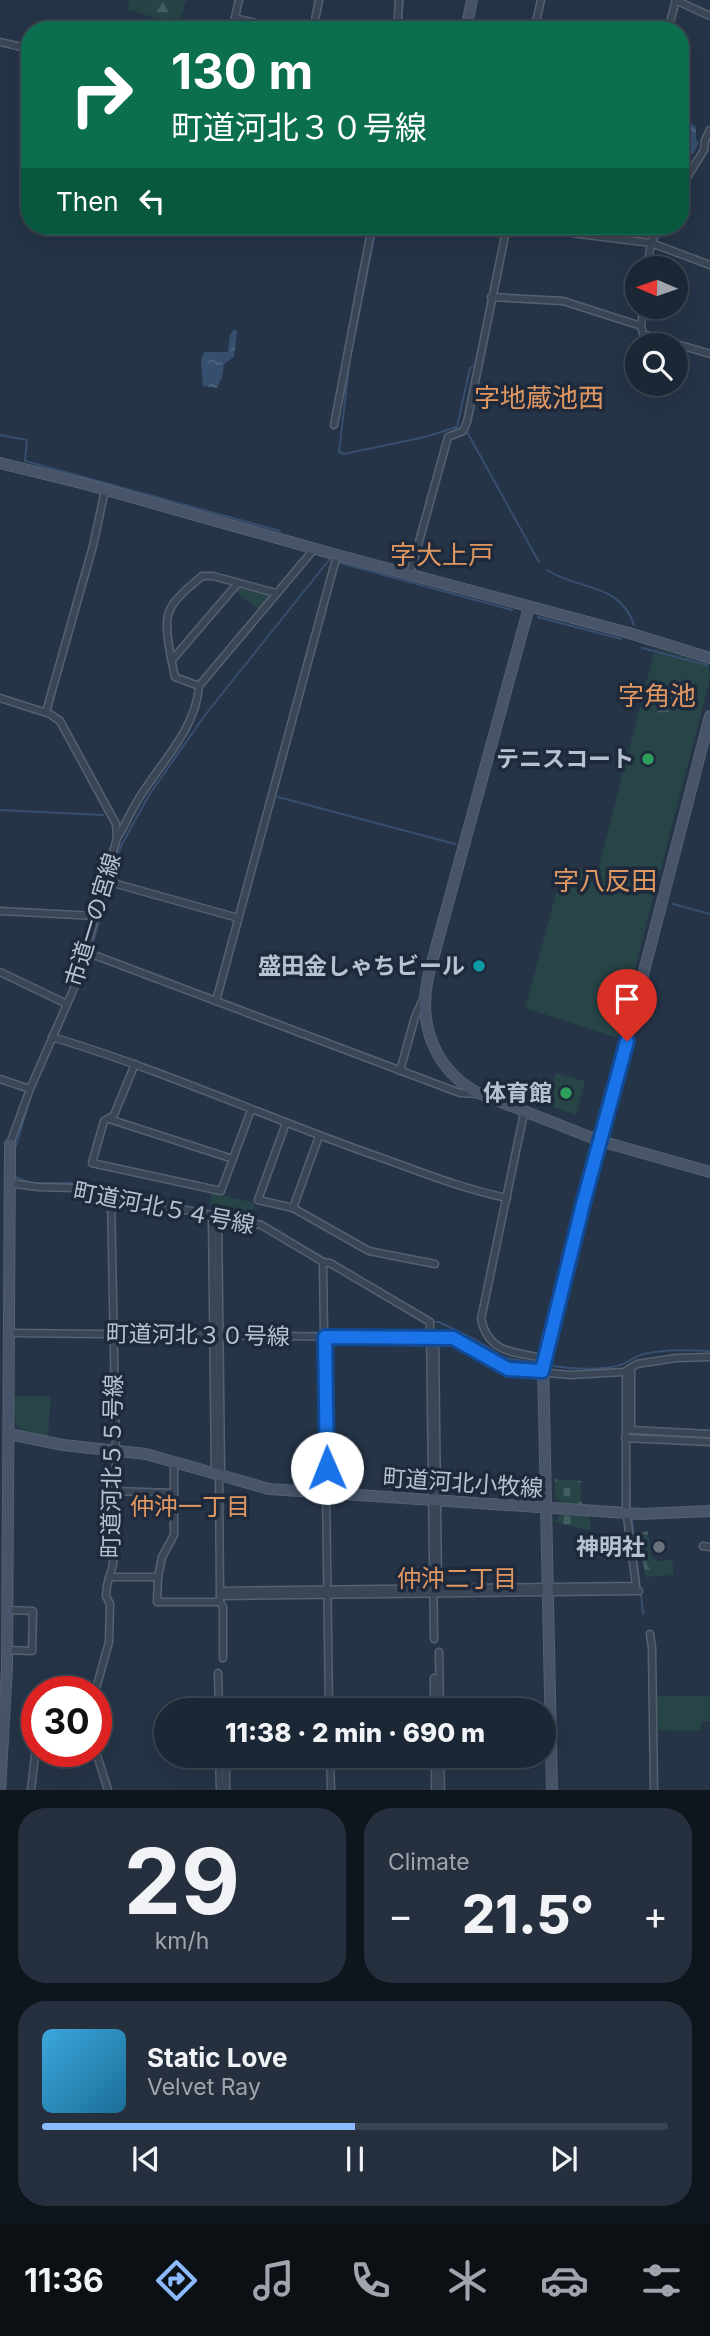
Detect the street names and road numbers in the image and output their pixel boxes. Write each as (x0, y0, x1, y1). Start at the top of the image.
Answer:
street label: 市道一の宮線 (59, 850, 127, 990)
street label: 町道河北５４号線 (71, 1177, 257, 1239)
street label: 町道河北３０号線 (106, 1319, 290, 1351)
street label: 町道河北５５号線 (96, 1374, 128, 1558)
street label: 町道河北小牧線 (382, 1463, 544, 1503)

